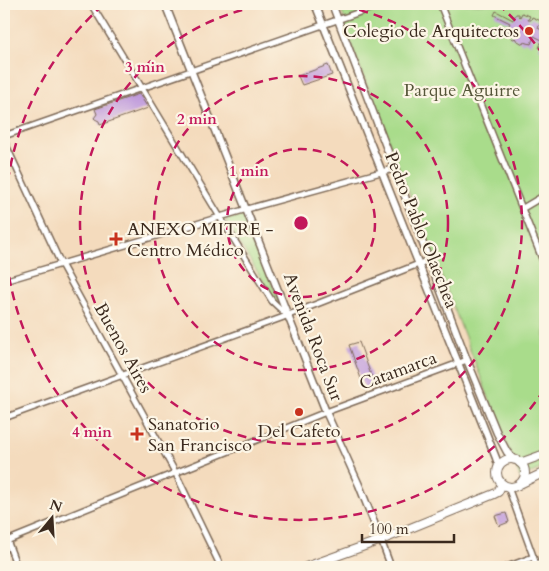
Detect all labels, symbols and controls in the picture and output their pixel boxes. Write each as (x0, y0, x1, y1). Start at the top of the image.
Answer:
place label: Colegio de Arquitectos (343, 19, 519, 44)
marker: Colegio de Arquitectos (523, 25, 535, 37)
text: 3 min (125, 57, 165, 77)
park label: Parque Aguirre (404, 78, 520, 103)
text: 2 min (177, 109, 217, 129)
street label: Pedro Pablo Olaechea (378, 148, 464, 312)
text: 1 min (229, 161, 269, 181)
centre of rings (292, 214, 310, 232)
place label: ANEXO MITRE - Centro Médico (127, 217, 274, 263)
marker: ANEXO MITRE - Centro Médico (109, 232, 123, 246)
street label: Avenida Roca Sur (277, 269, 349, 405)
street label: Buenos Aires (88, 298, 158, 398)
street label: Catamarca (356, 345, 440, 397)
marker: Del Cafeto (293, 406, 305, 418)
place label: Sanatorio San Francisco (148, 412, 252, 458)
place label: Del Cafeto (258, 419, 341, 444)
text: 4 min (72, 422, 112, 442)
marker: Sanatorio San Francisco (130, 427, 144, 441)
north arrow (28, 494, 78, 544)
text: N (47, 495, 65, 517)
scale bar (362, 511, 454, 543)
text: 100 m (369, 519, 409, 539)

